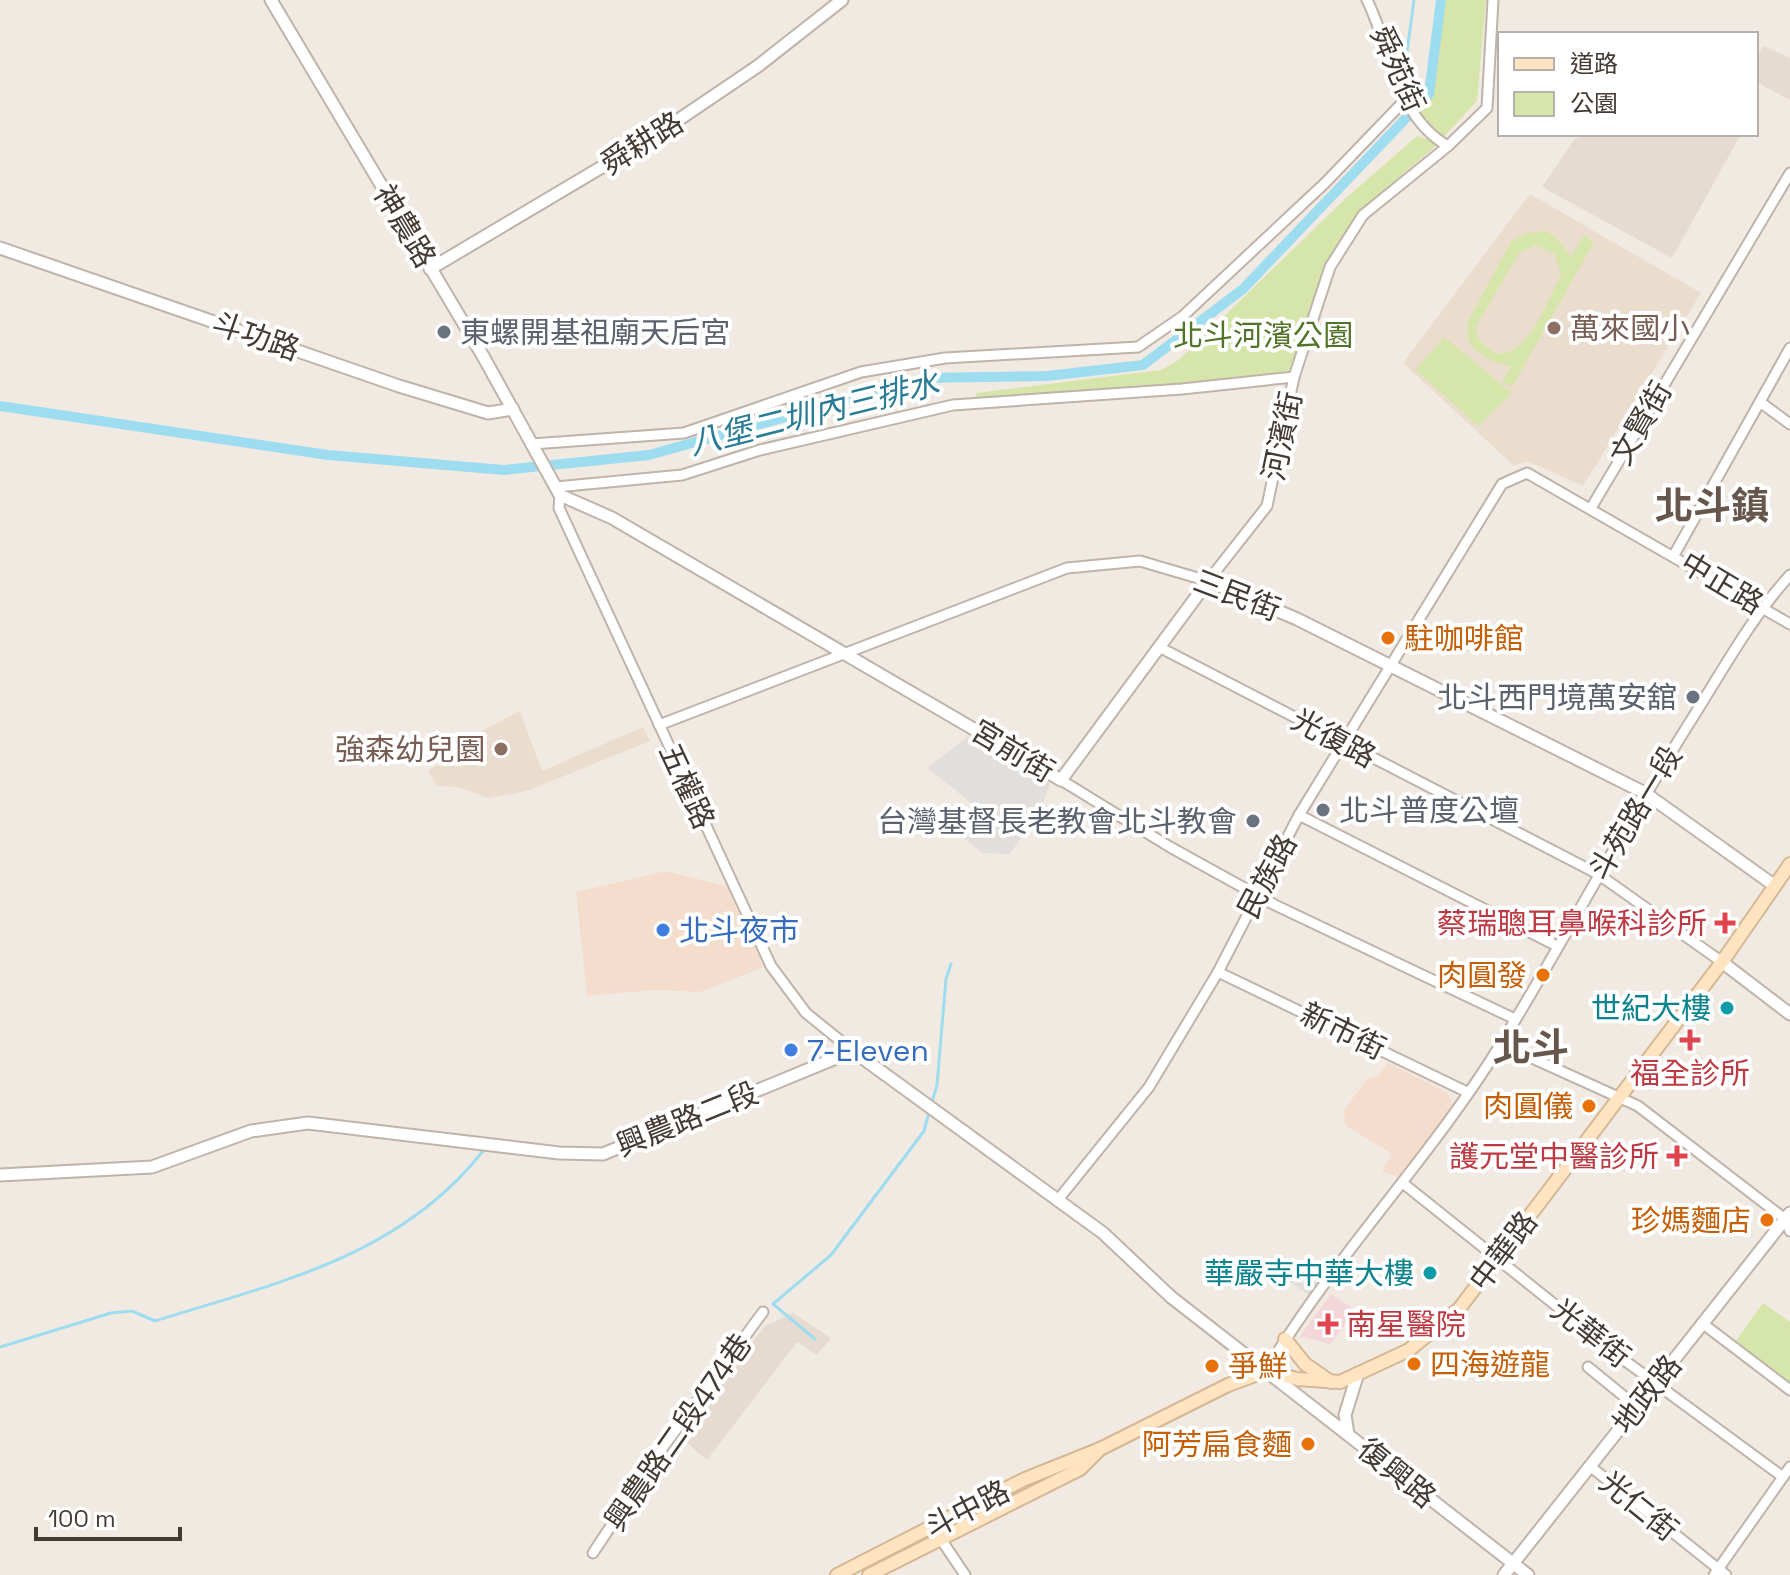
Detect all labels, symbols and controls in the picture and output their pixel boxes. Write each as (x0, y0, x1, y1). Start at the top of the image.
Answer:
street label: 舜苑街 (1362, 20, 1434, 118)
legend (1498, 32, 1758, 136)
text: 道路 (1570, 48, 1618, 79)
text: 公園 (1570, 88, 1618, 119)
street label: 舜耕路 (594, 103, 690, 183)
street label: 神農路 (365, 177, 445, 275)
street label: 斗功路 (207, 303, 305, 369)
place label: 萬來國小 (1570, 309, 1690, 348)
place label: 東螺開基祖廟天后宮 (460, 313, 730, 352)
park label: 北斗河濱公園 (1173, 316, 1353, 355)
marker: 萬來國小 (1545, 319, 1563, 337)
marker: 東螺開基祖廟天后宮 (435, 323, 453, 341)
water label: 八堡二圳內三排水 (685, 362, 945, 463)
street label: 文賢街 (1602, 374, 1680, 472)
street label: 河濱街 (1254, 388, 1310, 484)
district label: 北斗鎮 (1655, 482, 1769, 530)
street label: 中正路 (1673, 543, 1771, 623)
street label: 三民街 (1188, 561, 1286, 629)
place label: 駐咖啡館 (1404, 619, 1524, 658)
marker: 駐咖啡館 (1379, 629, 1397, 647)
place label: 北斗西門境萬安舘 (1437, 678, 1677, 717)
marker: 北斗西門境萬安舘 (1684, 688, 1702, 706)
street label: 光復路 (1285, 700, 1383, 776)
street label: 宮前街 (964, 711, 1062, 791)
place label: 強森幼兒園 (335, 730, 485, 769)
street label: 五權路 (650, 737, 724, 835)
street label: 斗苑路一段 (1580, 739, 1690, 887)
marker: 強森幼兒園 (492, 740, 510, 758)
place label: 北斗普度公壇 (1339, 791, 1519, 830)
marker: 北斗普度公壇 (1314, 801, 1332, 819)
place label: 台灣基督長老教會北斗教會 (877, 802, 1237, 841)
marker: 台灣基督長老教會北斗教會 (1244, 812, 1262, 830)
street label: 民族路 (1229, 827, 1305, 925)
place label: 蔡瑞聰耳鼻喉科診所 (1437, 904, 1707, 943)
place label: 北斗夜市 (679, 911, 799, 950)
marker: 蔡瑞聰耳鼻喉科診所 (1714, 912, 1736, 934)
marker: 北斗夜市 (654, 921, 672, 939)
place label: 肉圓發 (1437, 956, 1527, 995)
marker: 肉圓發 (1534, 966, 1552, 984)
place label: 世紀大樓 (1591, 989, 1711, 1028)
street label: 新市街 (1294, 994, 1392, 1068)
marker: 世紀大樓 (1718, 999, 1736, 1017)
district label: 北斗 (1493, 1024, 1569, 1072)
marker: 福全診所 (1679, 1029, 1701, 1051)
place label: 7-Eleven (807, 1031, 929, 1070)
marker: 7-Eleven (782, 1041, 800, 1059)
place label: 福全診所 (1630, 1054, 1750, 1093)
street label: 興農路二段 (610, 1073, 764, 1165)
place label: 肉圓儀 (1483, 1087, 1573, 1126)
marker: 肉圓儀 (1580, 1097, 1598, 1115)
place label: 護元堂中醫診所 (1449, 1137, 1659, 1176)
marker: 護元堂中醫診所 (1666, 1145, 1688, 1167)
place label: 珍媽麵店 (1631, 1201, 1751, 1240)
street label: 中華路 (1460, 1203, 1546, 1299)
marker: 珍媽麵店 (1758, 1211, 1776, 1229)
place label: 華嚴寺中華大樓 (1204, 1254, 1414, 1293)
marker: 華嚴寺中華大樓 (1421, 1264, 1439, 1282)
street label: 光華街 (1544, 1290, 1638, 1376)
place label: 南星醫院 (1346, 1305, 1466, 1344)
marker: 南星醫院 (1317, 1313, 1339, 1335)
street label: 興農路二段474巷 (596, 1326, 760, 1538)
place label: 四海遊龍 (1430, 1345, 1550, 1384)
place label: 爭鮮 (1228, 1347, 1288, 1386)
street label: 地政路 (1604, 1347, 1690, 1441)
marker: 四海遊龍 (1405, 1355, 1423, 1373)
marker: 爭鮮 (1203, 1357, 1221, 1375)
place label: 阿芳扁食麵 (1142, 1425, 1292, 1464)
street label: 復興路 (1350, 1430, 1444, 1516)
marker: 阿芳扁食麵 (1299, 1435, 1317, 1453)
street label: 光仁街 (1592, 1463, 1686, 1549)
street label: 斗中路 (918, 1471, 1016, 1547)
scale bar (36, 1491, 180, 1541)
text: 100 m (48, 1503, 116, 1534)

